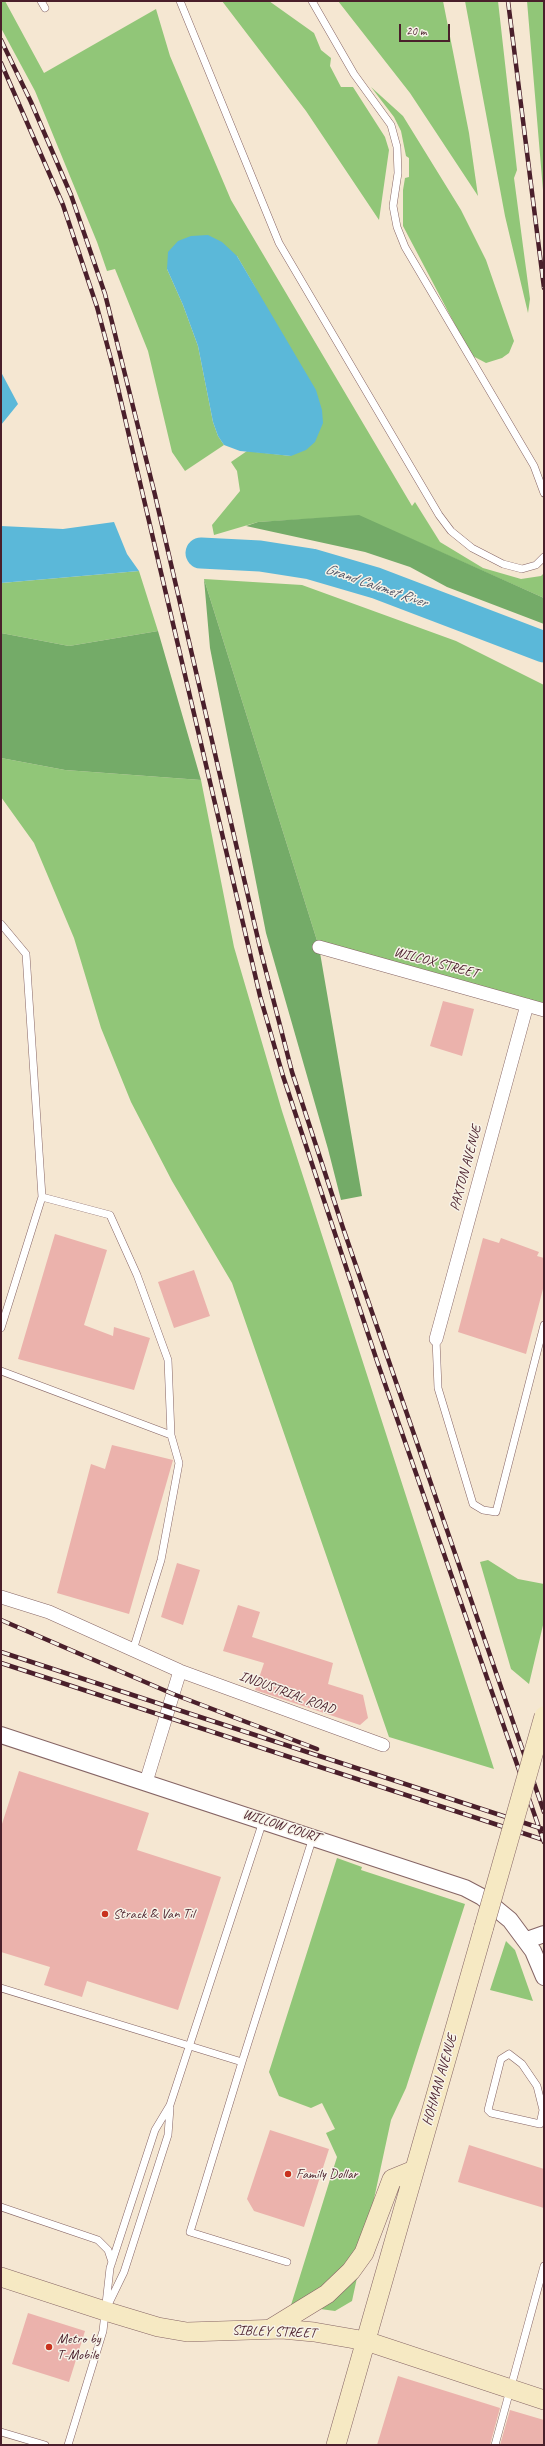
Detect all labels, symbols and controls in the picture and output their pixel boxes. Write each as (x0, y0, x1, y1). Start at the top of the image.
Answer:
scale bar (401, 16, 452, 42)
text: 20 m (406, 23, 426, 39)
water label: Grand Calumet River (323, 560, 429, 612)
street label: WILCOX STREET (392, 944, 480, 982)
street label: PAXTON AVENUE (447, 1123, 485, 1213)
street label: INDUSTRIAL ROAD (237, 1668, 337, 1718)
street label: WILLOW COURT (240, 1806, 322, 1846)
place label: Strack & Van Til (113, 1906, 194, 1922)
marker: Strack & Van Til (100, 1909, 110, 1919)
street label: HOHMAN AVENUE (419, 2032, 461, 2128)
place label: Family Dollar (296, 2166, 358, 2182)
marker: Family Dollar (283, 2169, 293, 2179)
street label: SIBLEY STREET (232, 2322, 316, 2342)
place label: Metro by T-Mobile (57, 2331, 100, 2364)
marker: Metro by T-Mobile (44, 2342, 54, 2352)

